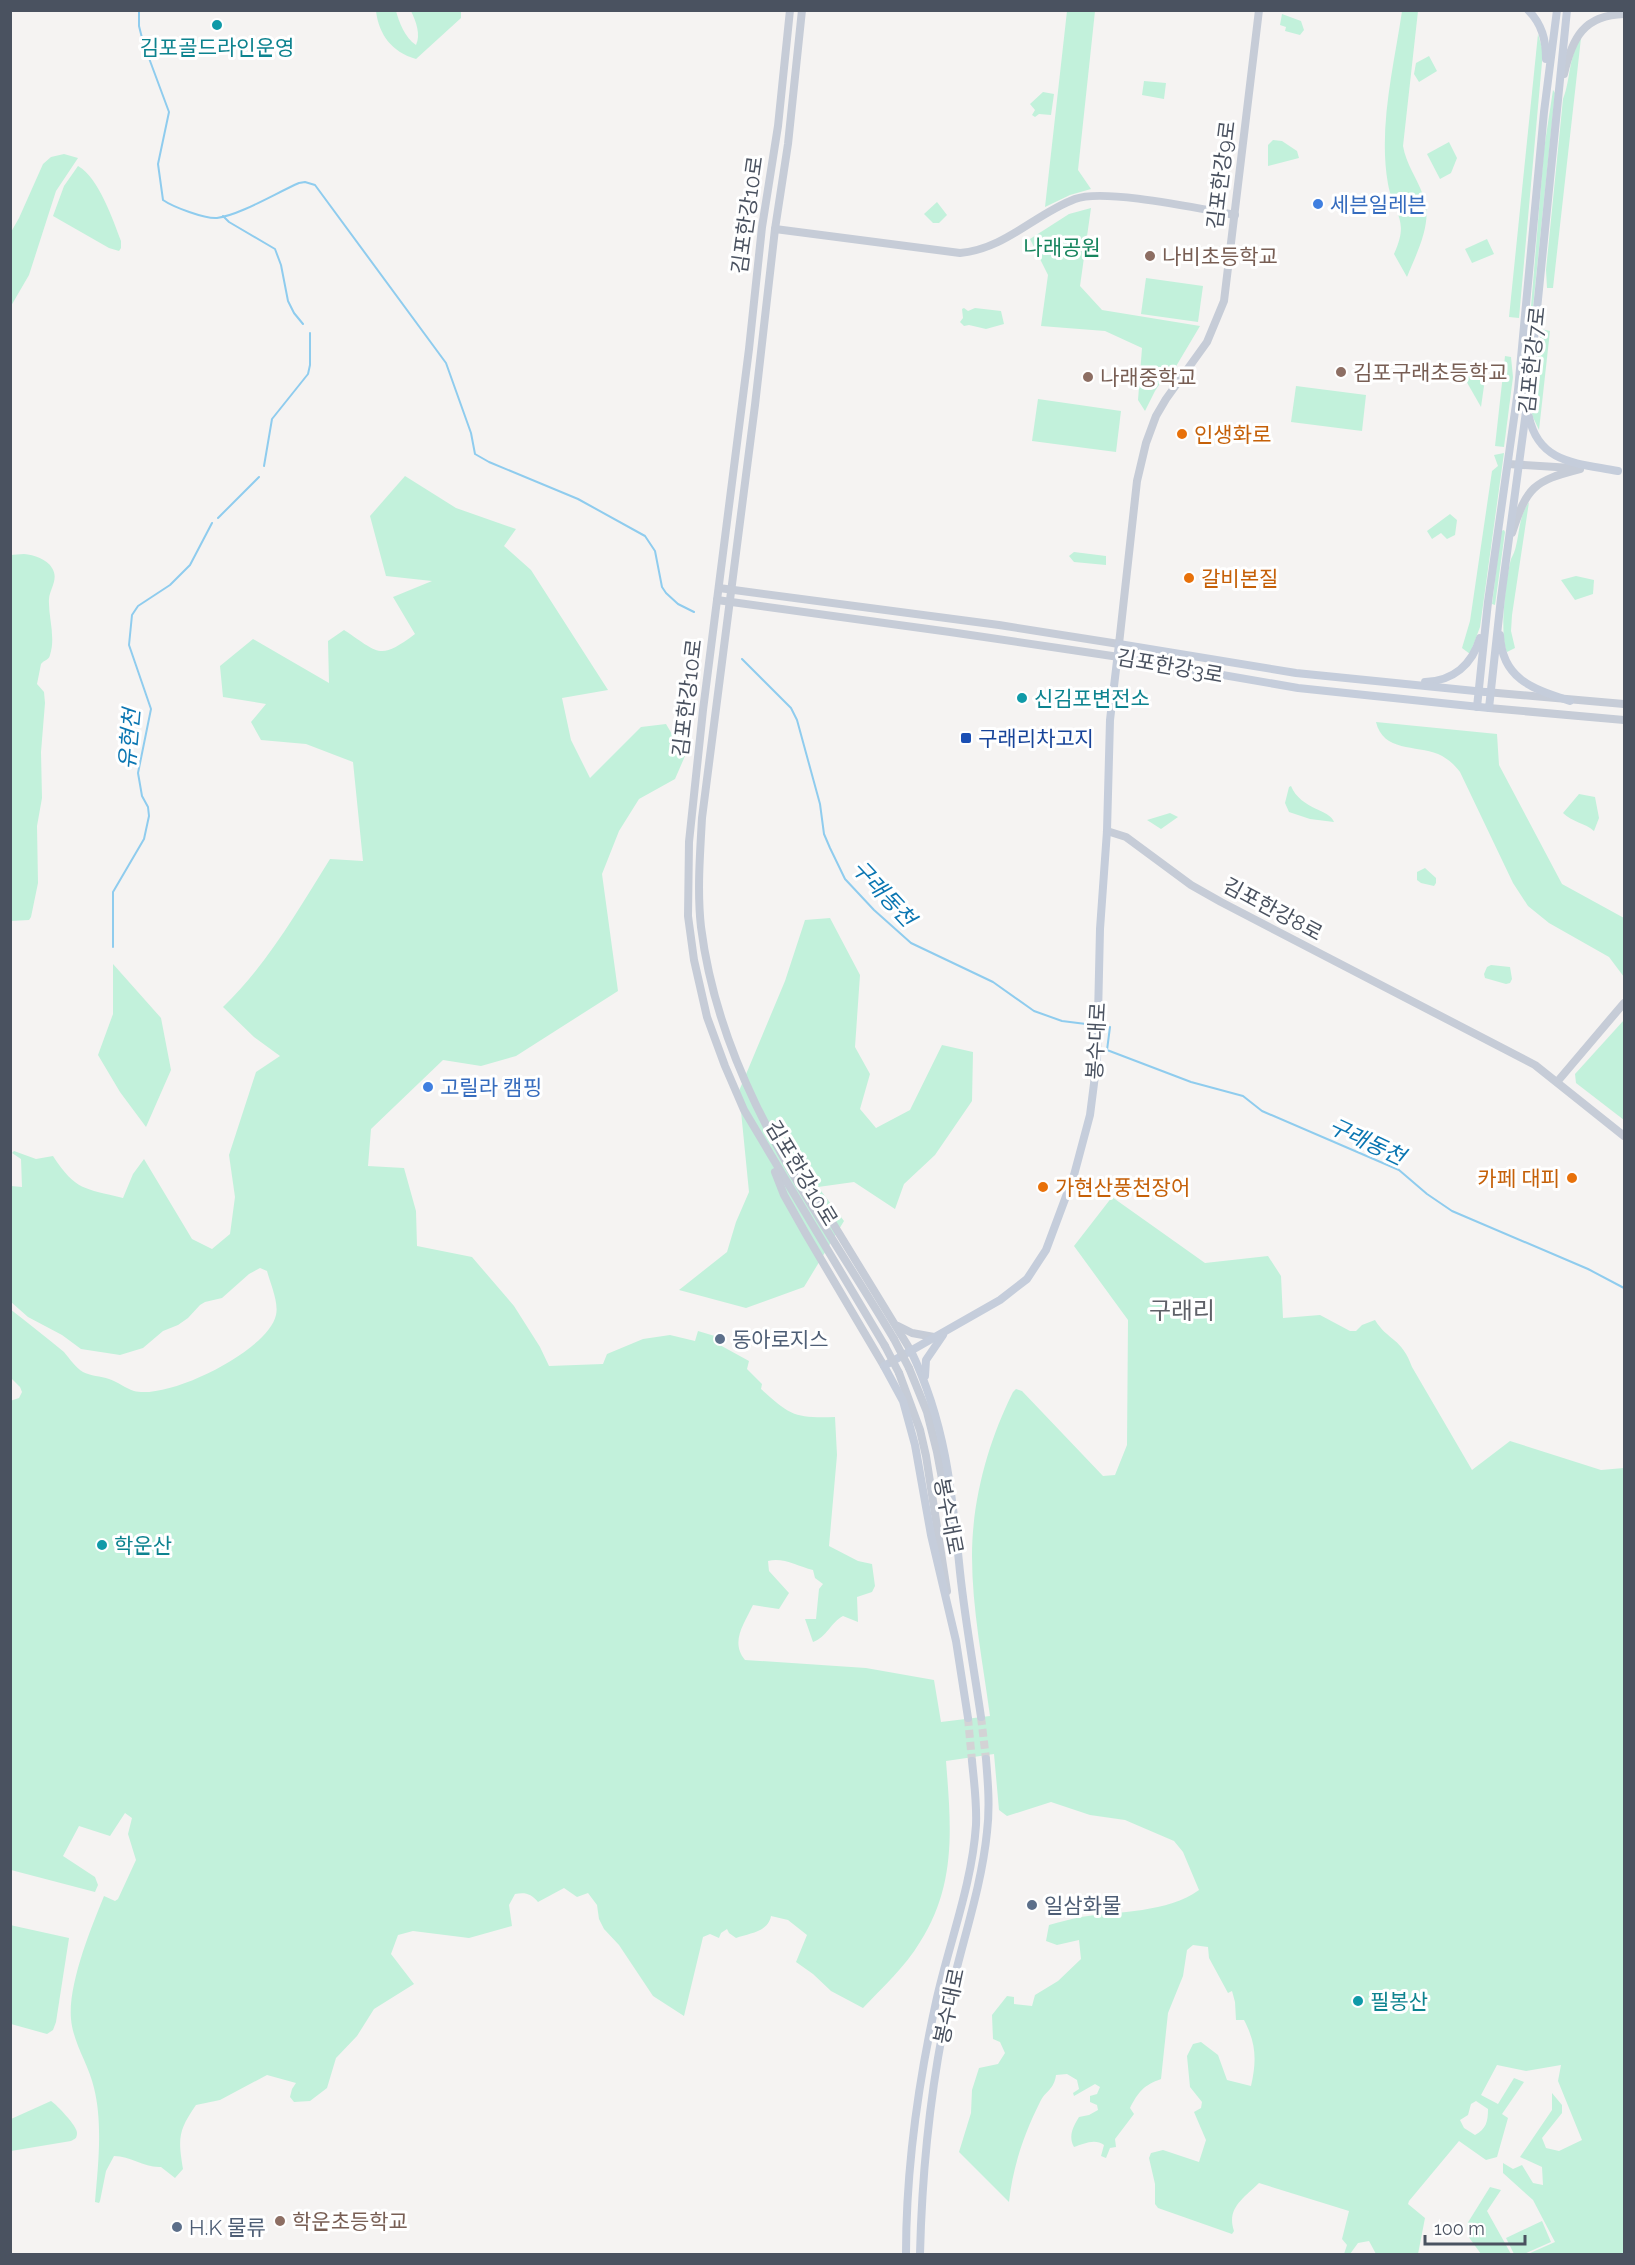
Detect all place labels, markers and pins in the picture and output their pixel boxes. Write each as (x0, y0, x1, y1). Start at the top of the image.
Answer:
marker: 김포골드라인운영 (210, 18, 224, 32)
place label: 김포골드라인운영 (140, 35, 294, 60)
place label: 세븐일레븐 (1330, 192, 1427, 217)
marker: 세븐일레븐 (1311, 197, 1325, 211)
place label: 나비초등학교 (1162, 244, 1278, 269)
marker: 나비초등학교 (1143, 249, 1157, 263)
place label: 김포구래초등학교 (1353, 360, 1508, 385)
place label: 나래중학교 (1100, 365, 1197, 390)
marker: 김포구래초등학교 (1334, 365, 1348, 379)
marker: 나래중학교 (1081, 370, 1095, 384)
place label: 인생화로 (1194, 422, 1271, 447)
marker: 인생화로 (1175, 427, 1189, 441)
place label: 갈비본질 (1201, 566, 1278, 591)
marker: 갈비본질 (1182, 571, 1196, 585)
place label: 신김포변전소 (1034, 686, 1150, 711)
marker: 신김포변전소 (1015, 691, 1029, 705)
place label: 구래리차고지 (978, 726, 1094, 751)
marker: 구래리차고지 (959, 731, 973, 745)
place label: 고릴라 캠핑 (440, 1075, 542, 1100)
marker: 고릴라 캠핑 (421, 1080, 435, 1094)
place label: 카페 대피 (1477, 1166, 1560, 1191)
marker: 카페 대피 (1565, 1171, 1579, 1185)
place label: 가현산풍천장어 (1055, 1175, 1190, 1200)
marker: 가현산풍천장어 (1036, 1180, 1050, 1194)
place label: 동아로지스 (732, 1327, 829, 1352)
marker: 동아로지스 (713, 1332, 727, 1346)
place label: 학운산 (114, 1533, 172, 1558)
marker: 학운산 (95, 1538, 109, 1552)
place label: 일삼화물 (1044, 1893, 1121, 1918)
marker: 일삼화물 (1025, 1898, 1039, 1912)
place label: 필봉산 (1370, 1989, 1428, 2014)
marker: 필봉산 (1351, 1994, 1365, 2008)
place label: 학운초등학교 (292, 2209, 408, 2234)
marker: 학운초등학교 (273, 2214, 287, 2228)
place label: H.K 물류 (189, 2215, 266, 2240)
marker: H.K 물류 (170, 2220, 184, 2234)

